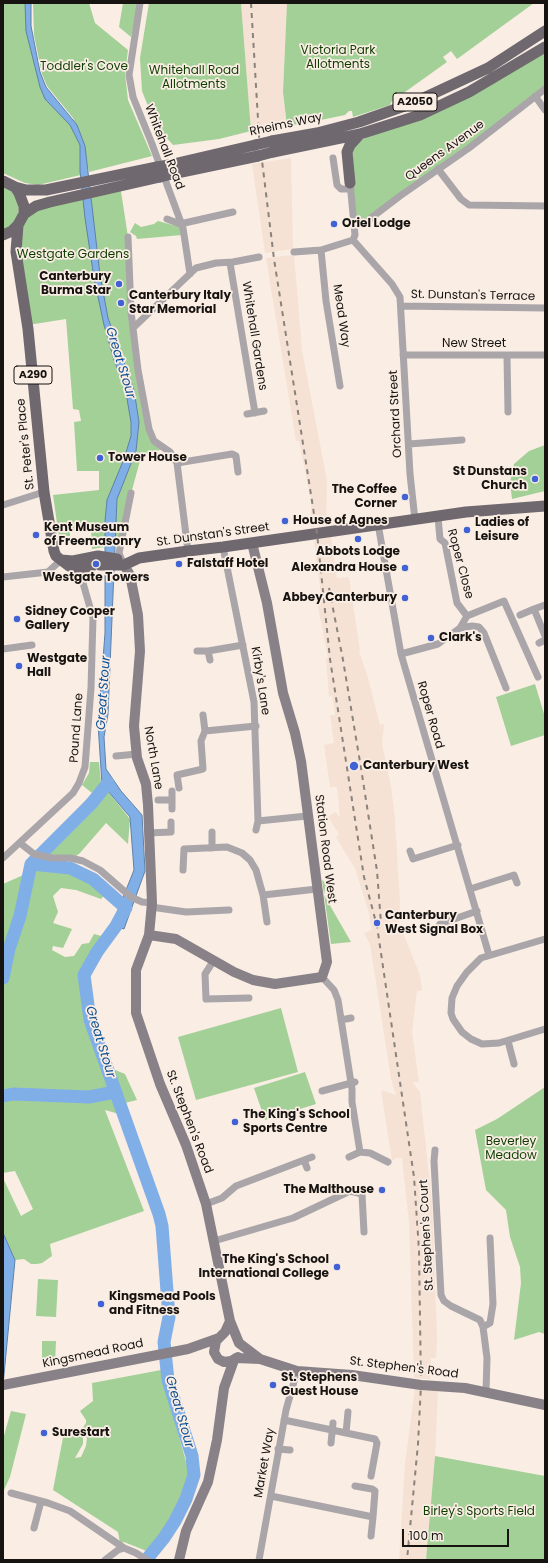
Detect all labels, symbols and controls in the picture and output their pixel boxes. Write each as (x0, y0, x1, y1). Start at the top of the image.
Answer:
park label: Victoria Park Allotments (301, 44, 375, 72)
park label: Toddler's Cove (40, 60, 128, 74)
park label: Whitehall Road Allotments (149, 64, 239, 92)
road number: A2050 (393, 93, 437, 111)
street label: Whitehall Road (141, 102, 187, 192)
street label: Rheims Way (248, 110, 324, 140)
street label: Queens Avenue (403, 117, 487, 185)
place label: Oriel Lodge (342, 217, 411, 231)
marker: Oriel Lodge (329, 219, 339, 229)
park label: Westgate Gardens (17, 248, 129, 262)
place label: Canterbury Burma Star (39, 270, 111, 298)
marker: Canterbury Burma Star (114, 279, 124, 289)
street label: Whitehall Gardens (238, 280, 270, 392)
street label: Mead Way (329, 283, 353, 349)
street label: St. Dunstan's Terrace (411, 288, 535, 304)
place label: Canterbury Italy Star Memorial (129, 289, 231, 317)
marker: Canterbury Italy Star Memorial (116, 298, 126, 308)
water label: Great Stour (102, 325, 138, 401)
street label: New Street (442, 337, 506, 351)
road number: A290 (14, 366, 52, 384)
street label: Orchard Street (387, 370, 405, 458)
street label: St. Peter's Place (14, 398, 38, 490)
place label: Tower House (108, 451, 187, 465)
marker: Tower House (95, 453, 105, 463)
place label: St Dunstans Church (453, 465, 527, 493)
marker: St Dunstans Church (530, 474, 540, 484)
place label: The Coffee Corner (332, 483, 397, 511)
marker: The Coffee Corner (400, 492, 410, 502)
place label: House of Agnes (293, 514, 388, 528)
marker: House of Agnes (280, 516, 290, 526)
place label: Ladies of Leisure (475, 516, 529, 544)
street label: St. Dunstan's Street (156, 520, 270, 550)
place label: Kent Museum of Freemasonry (44, 521, 141, 549)
marker: Ladies of Leisure (462, 525, 472, 535)
street label: Roper Close (444, 527, 476, 601)
marker: Kent Museum of Freemasonry (31, 530, 41, 540)
marker: Abbots Lodge (353, 534, 363, 544)
place label: Abbots Lodge (316, 545, 400, 559)
place label: Falstaff Hotel (187, 557, 268, 571)
marker: Westgate Towers (91, 559, 101, 569)
marker: Falstaff Hotel (174, 559, 184, 569)
place label: Alexandra House (291, 561, 397, 575)
marker: Alexandra House (400, 563, 410, 573)
place label: Westgate Towers (42, 571, 150, 585)
place label: Abbey Canterbury (283, 591, 397, 605)
marker: Abbey Canterbury (400, 593, 410, 603)
place label: Sidney Cooper Gallery (25, 605, 115, 633)
marker: Sidney Cooper Gallery (12, 614, 22, 624)
place label: Clark's (439, 631, 482, 645)
marker: Clark's (426, 633, 436, 643)
street label: Kirby's Lane (247, 646, 273, 716)
place label: Westgate Hall (27, 652, 87, 680)
water label: Great Stour (94, 655, 114, 731)
marker: Westgate Hall (14, 661, 24, 671)
street label: Roper Road (414, 680, 446, 750)
street label: Pound Lane (67, 693, 87, 763)
street label: North Lane (140, 725, 166, 791)
place label: Canterbury West (363, 759, 469, 773)
marker: Canterbury West (348, 760, 360, 772)
street label: Station Road West (311, 794, 339, 904)
place label: Canterbury West Signal Box (385, 909, 483, 937)
marker: Canterbury West Signal Box (372, 918, 382, 928)
water label: Great Stour (82, 1004, 118, 1080)
street label: St. Stephen's Road (163, 1068, 215, 1176)
place label: The King's School Sports Centre (243, 1108, 350, 1136)
marker: The King's School Sports Centre (230, 1117, 240, 1127)
park label: Beverley Meadow (485, 1135, 537, 1163)
street label: St. Stephen's Court (417, 1179, 437, 1291)
place label: The Malthouse (283, 1183, 374, 1197)
marker: The Malthouse (377, 1185, 387, 1195)
place label: The King's School International College (199, 1253, 329, 1281)
marker: The King's School International College (332, 1262, 342, 1272)
place label: Kingsmead Pools and Fitness (109, 1290, 216, 1318)
marker: Kingsmead Pools and Fitness (96, 1299, 106, 1309)
street label: Kingsmead Road (41, 1336, 145, 1372)
street label: St. Stephen's Road (349, 1354, 459, 1382)
place label: St. Stephens Guest House (281, 1371, 358, 1399)
water label: Great Stour (161, 1374, 197, 1450)
marker: St. Stephens Guest House (268, 1380, 278, 1390)
place label: Surestart (52, 1426, 110, 1440)
street label: Market Way (252, 1427, 278, 1499)
marker: Surestart (39, 1428, 49, 1438)
park label: Birley's Sports Field (423, 1505, 535, 1519)
scale bar (404, 1521, 511, 1547)
text: 100 m (409, 1527, 443, 1544)

